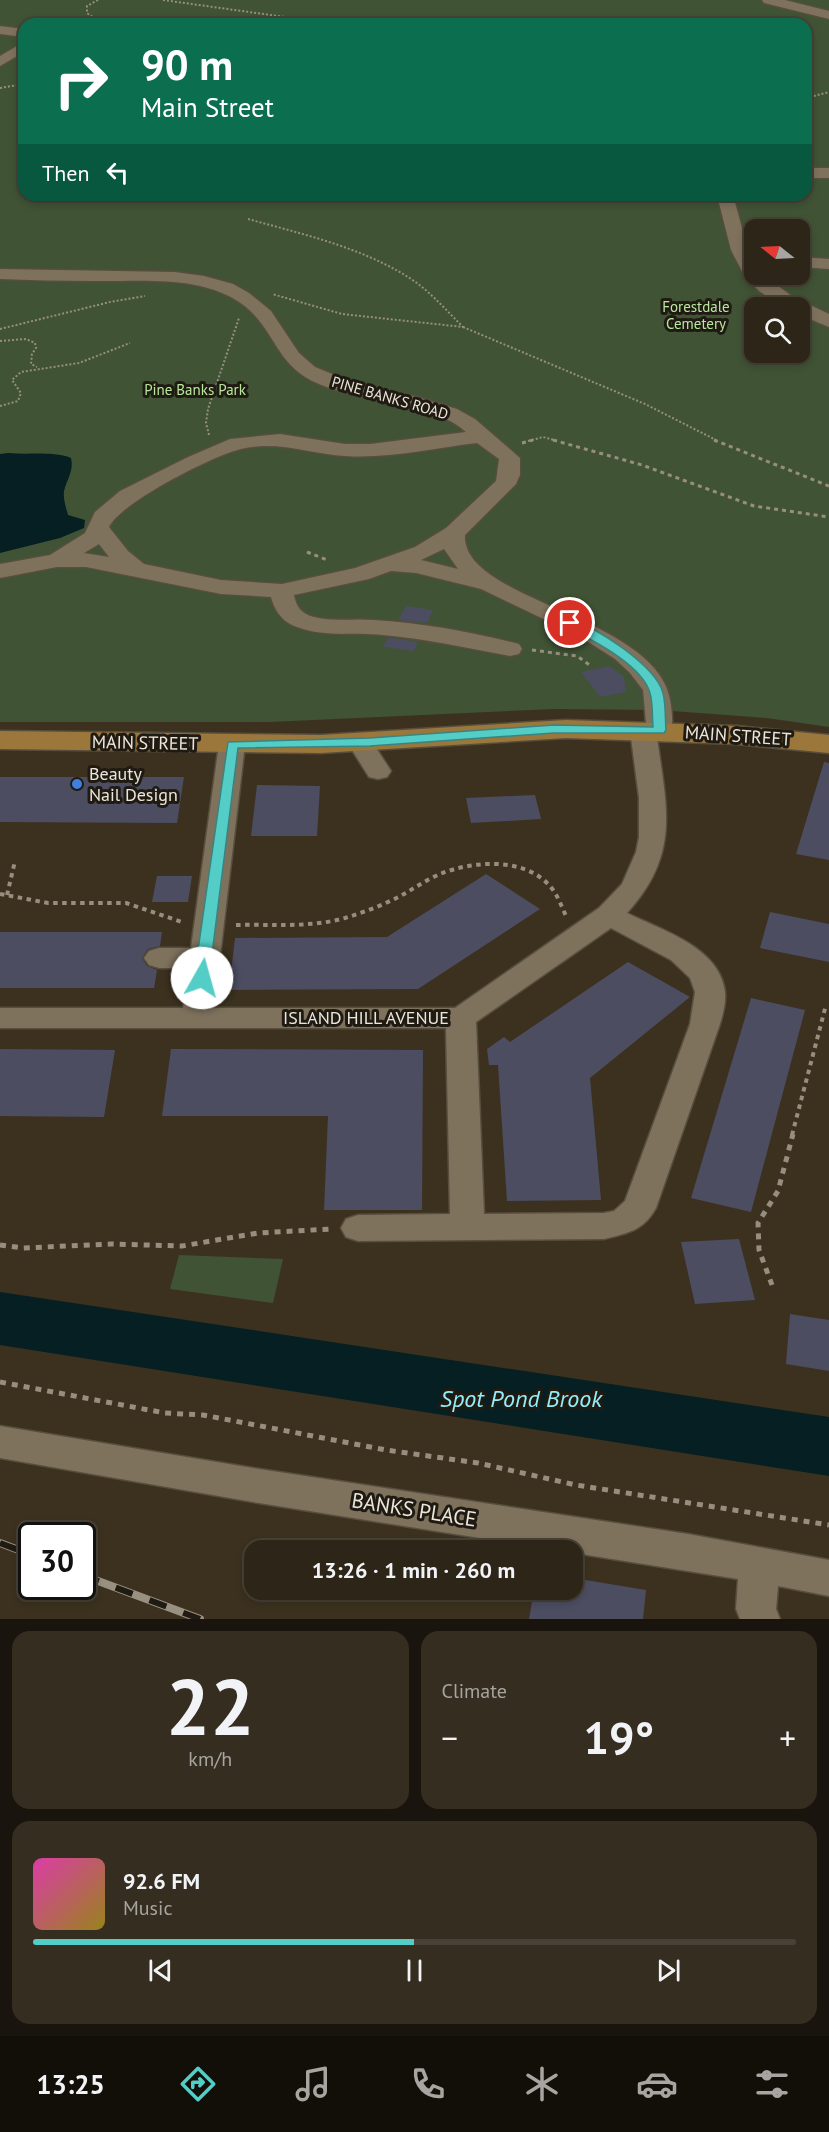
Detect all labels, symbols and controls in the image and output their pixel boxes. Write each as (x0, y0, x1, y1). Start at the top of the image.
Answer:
text: 90 m (141, 37, 233, 92)
icon: right (42, 42, 120, 120)
text: Main Street (141, 90, 274, 124)
icon: left (101, 156, 134, 189)
text: Then (42, 159, 89, 187)
north arrow (744, 219, 810, 285)
map controls (744, 219, 810, 363)
park label: Forestdale Cemetery (662, 297, 730, 333)
button: search (744, 297, 810, 363)
street label: PINE BANKS ROAD (330, 372, 451, 423)
park label: Pine Banks Park (144, 380, 247, 399)
pin (544, 597, 595, 648)
icon: arrive (553, 606, 586, 639)
street label: MAIN STREET (684, 720, 792, 751)
street label: MAIN STREET (92, 730, 198, 755)
place label: Beauty Nail Design (89, 762, 178, 806)
marker: Beauty Nail Design (70, 777, 84, 791)
position arrow (170, 946, 234, 1010)
street label: ISLAND HILL AVENUE (283, 1006, 449, 1029)
water label: Spot Pond Brook (440, 1383, 603, 1414)
street label: BANKS PLACE (350, 1486, 478, 1533)
speed limit sign: 30 (18, 1522, 96, 1600)
text: 13:26 · 1 min · 260 m (312, 1556, 515, 1584)
text: 22 (166, 1656, 254, 1757)
text: Climate (442, 1678, 507, 1704)
text: 19° (583, 1708, 654, 1766)
text: − (442, 1716, 458, 1759)
text: + (779, 1716, 796, 1759)
text: km/h (188, 1746, 232, 1772)
text: 92.6 FM (123, 1867, 200, 1895)
text: Music (123, 1895, 172, 1921)
icon: previous (144, 1954, 177, 1987)
icon: pause (398, 1954, 431, 1987)
icon: next (652, 1954, 685, 1987)
icon: directions (177, 2063, 219, 2105)
icon: music (292, 2063, 334, 2105)
icon: phone (407, 2063, 449, 2105)
icon: climate (521, 2063, 563, 2105)
icon: car (636, 2063, 678, 2105)
icon: filters (751, 2063, 793, 2105)
text: 13:25 (36, 2067, 105, 2101)

